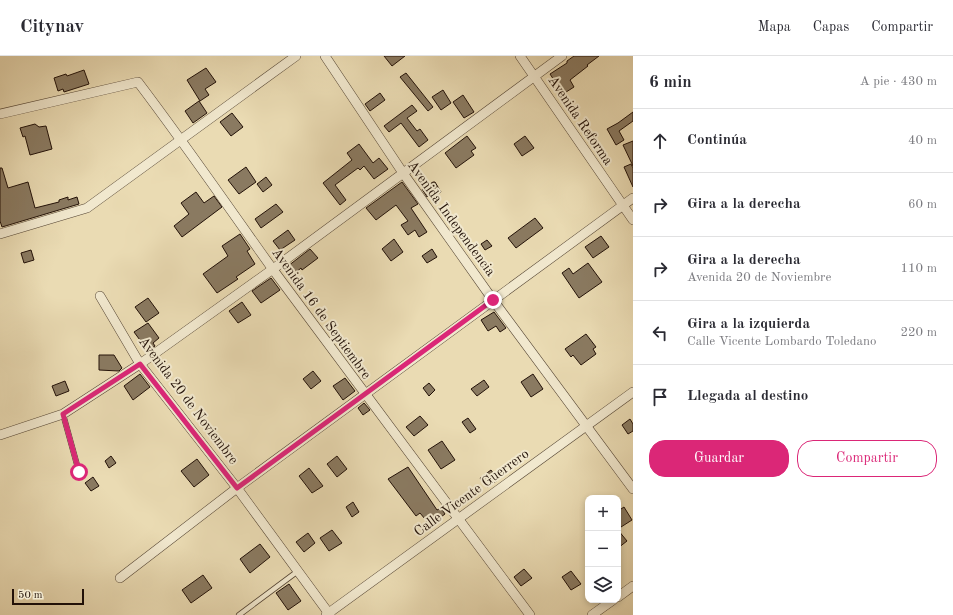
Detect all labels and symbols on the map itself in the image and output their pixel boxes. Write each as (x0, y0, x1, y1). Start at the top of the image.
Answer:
street label: Avenida Reforma (545, 73, 615, 168)
street label: Avenida Independencia (405, 158, 498, 279)
street label: Avenida 16 de Septiembre (269, 245, 373, 382)
route end (484, 291, 502, 309)
street label: Avenida 20 de Noviembre (136, 334, 241, 467)
street label: Calle Vicente Guerrero (412, 447, 532, 539)
route start (70, 463, 88, 481)
scale bar (12, 587, 84, 606)

